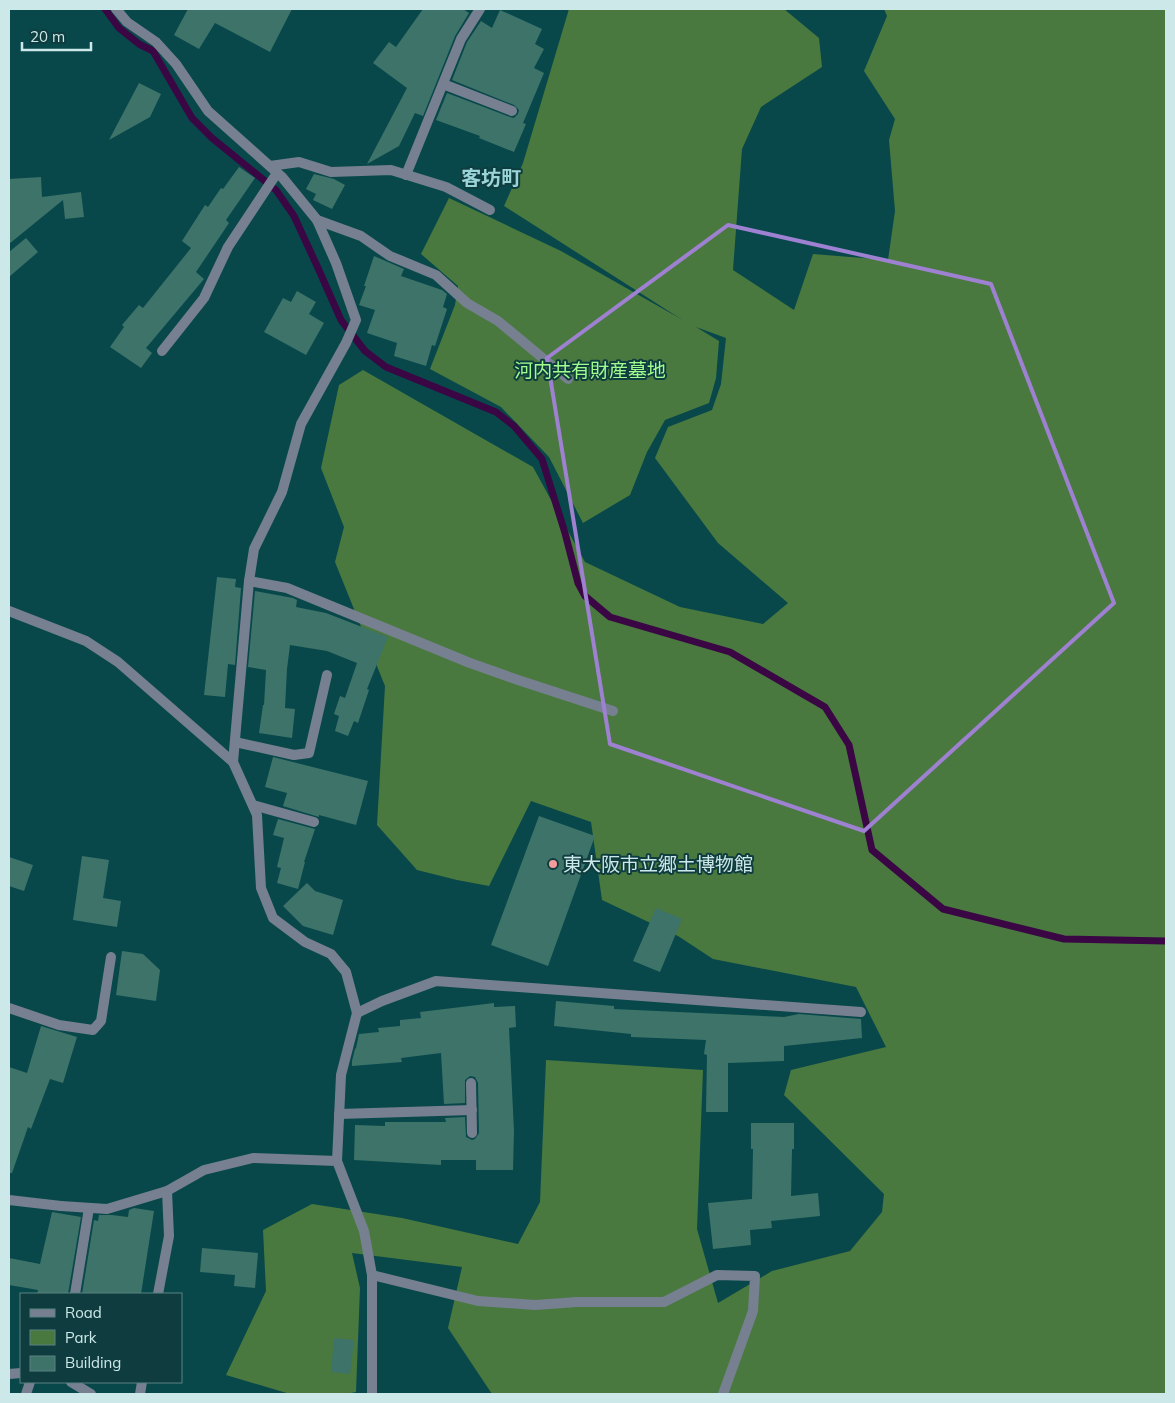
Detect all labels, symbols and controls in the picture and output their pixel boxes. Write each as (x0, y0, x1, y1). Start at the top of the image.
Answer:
scale bar (22, 20, 91, 52)
text: 20 m (30, 27, 65, 46)
district label: 客坊町 (461, 165, 521, 190)
park label: 河内共有財産墓地 (514, 358, 666, 382)
place label: 東大阪市立郷土博物館 (563, 852, 753, 876)
marker: 東大阪市立郷土博物館 (547, 858, 559, 870)
legend (20, 1293, 182, 1383)
text: Road (65, 1303, 102, 1322)
text: Park (65, 1328, 97, 1347)
text: Building (65, 1353, 121, 1372)

